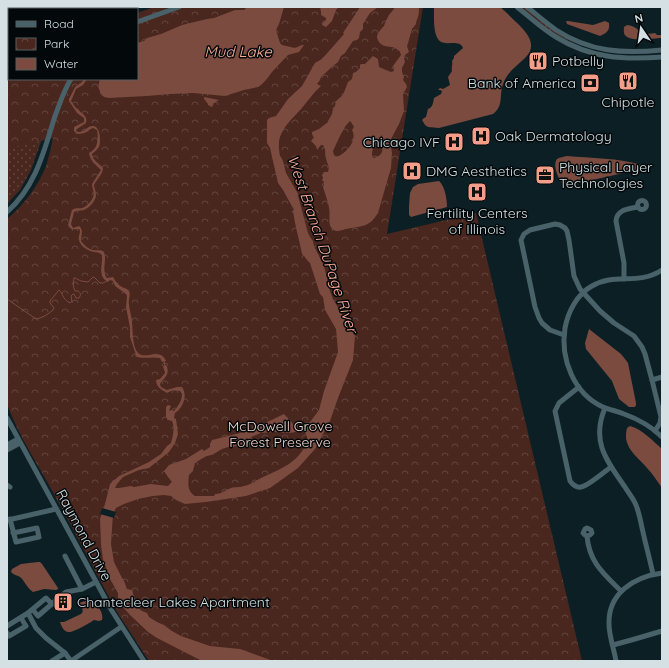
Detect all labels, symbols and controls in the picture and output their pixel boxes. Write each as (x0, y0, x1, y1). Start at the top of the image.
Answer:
legend (8, 8, 138, 80)
north arrow (621, 8, 661, 48)
text: N (633, 11, 644, 26)
text: Road (44, 16, 74, 31)
text: Park (44, 36, 69, 51)
water label: Mud Lake (204, 42, 272, 61)
restaurant icon: Potbelly (527, 50, 549, 72)
place label: Potbelly (552, 52, 604, 70)
text: Water (44, 56, 79, 71)
restaurant icon: Chipotle (617, 70, 639, 92)
bank icon: Bank of America (579, 72, 601, 94)
place label: Bank of America (468, 74, 576, 92)
place label: Chipotle (602, 93, 654, 111)
hospital icon: Oak Dermatology (470, 125, 492, 147)
place label: Oak Dermatology (495, 127, 612, 145)
hospital icon: Chicago IVF (443, 131, 465, 153)
place label: Chicago IVF (363, 133, 440, 151)
water label: West Branch DuPage River (284, 153, 363, 337)
place label: Physical Layer Technologies (559, 158, 653, 192)
hospital icon: DMG Aesthetics (401, 160, 423, 182)
place label: DMG Aesthetics (426, 162, 527, 180)
office icon: Physical Layer Technologies (534, 164, 556, 186)
hospital icon: Fertility Centers of Illinois (466, 181, 488, 203)
place label: Fertility Centers of Illinois (426, 204, 528, 238)
park label: McDowell Grove Forest Preserve (228, 417, 332, 451)
street label: Raymond Drive (52, 486, 116, 584)
building icon: Chantecleer Lakes Apartment (52, 591, 74, 613)
place label: Chantecleer Lakes Apartment (77, 593, 270, 611)

